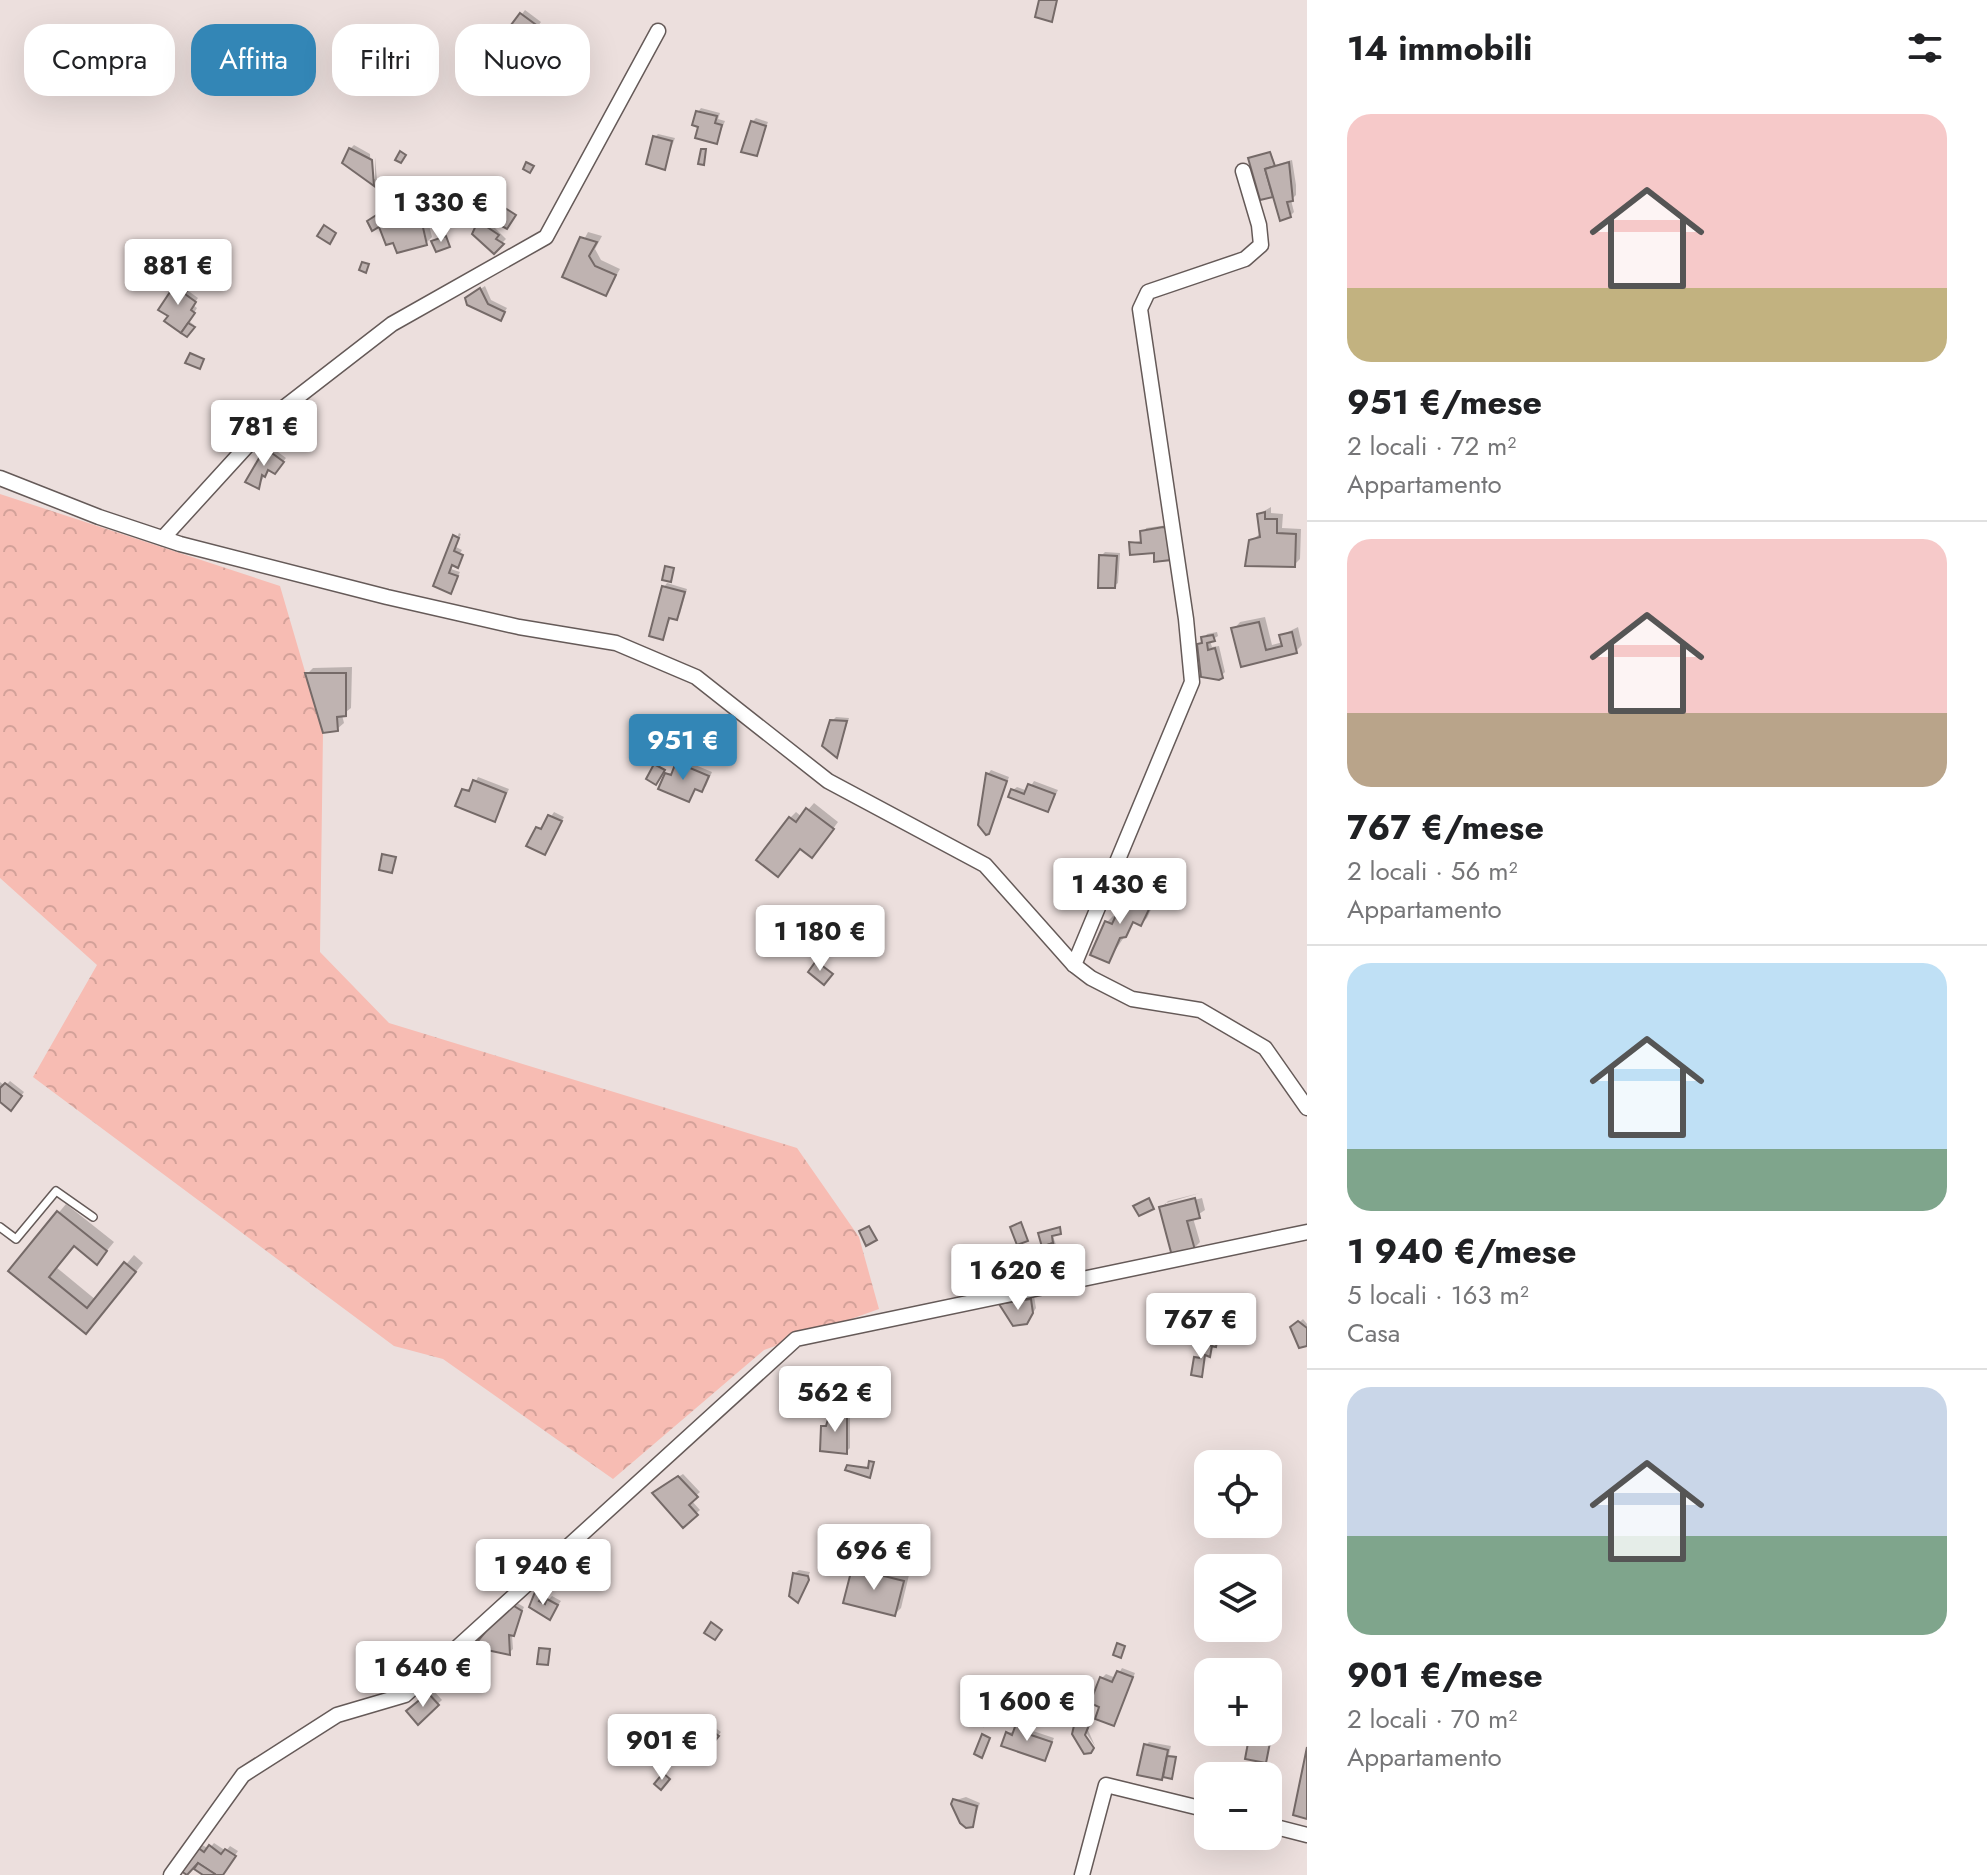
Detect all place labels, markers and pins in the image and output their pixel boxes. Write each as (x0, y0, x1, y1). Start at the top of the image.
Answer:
pin: 1 330 € (367, 176, 515, 244)
pin: 881 € (122, 239, 234, 307)
pin: 781 € (208, 400, 320, 468)
pin: 951 € (627, 714, 739, 782)
pin: 1 430 € (1046, 858, 1194, 926)
pin: 1 180 € (746, 905, 894, 973)
pin: 1 620 € (944, 1244, 1092, 1312)
pin: 767 € (1145, 1293, 1257, 1361)
pin: 562 € (779, 1366, 891, 1434)
pin: 696 € (818, 1524, 930, 1592)
pin: 1 940 € (469, 1539, 617, 1607)
pin: 1 640 € (349, 1641, 497, 1709)
pin: 1 600 € (953, 1675, 1101, 1743)
pin: 901 € (606, 1714, 718, 1782)

